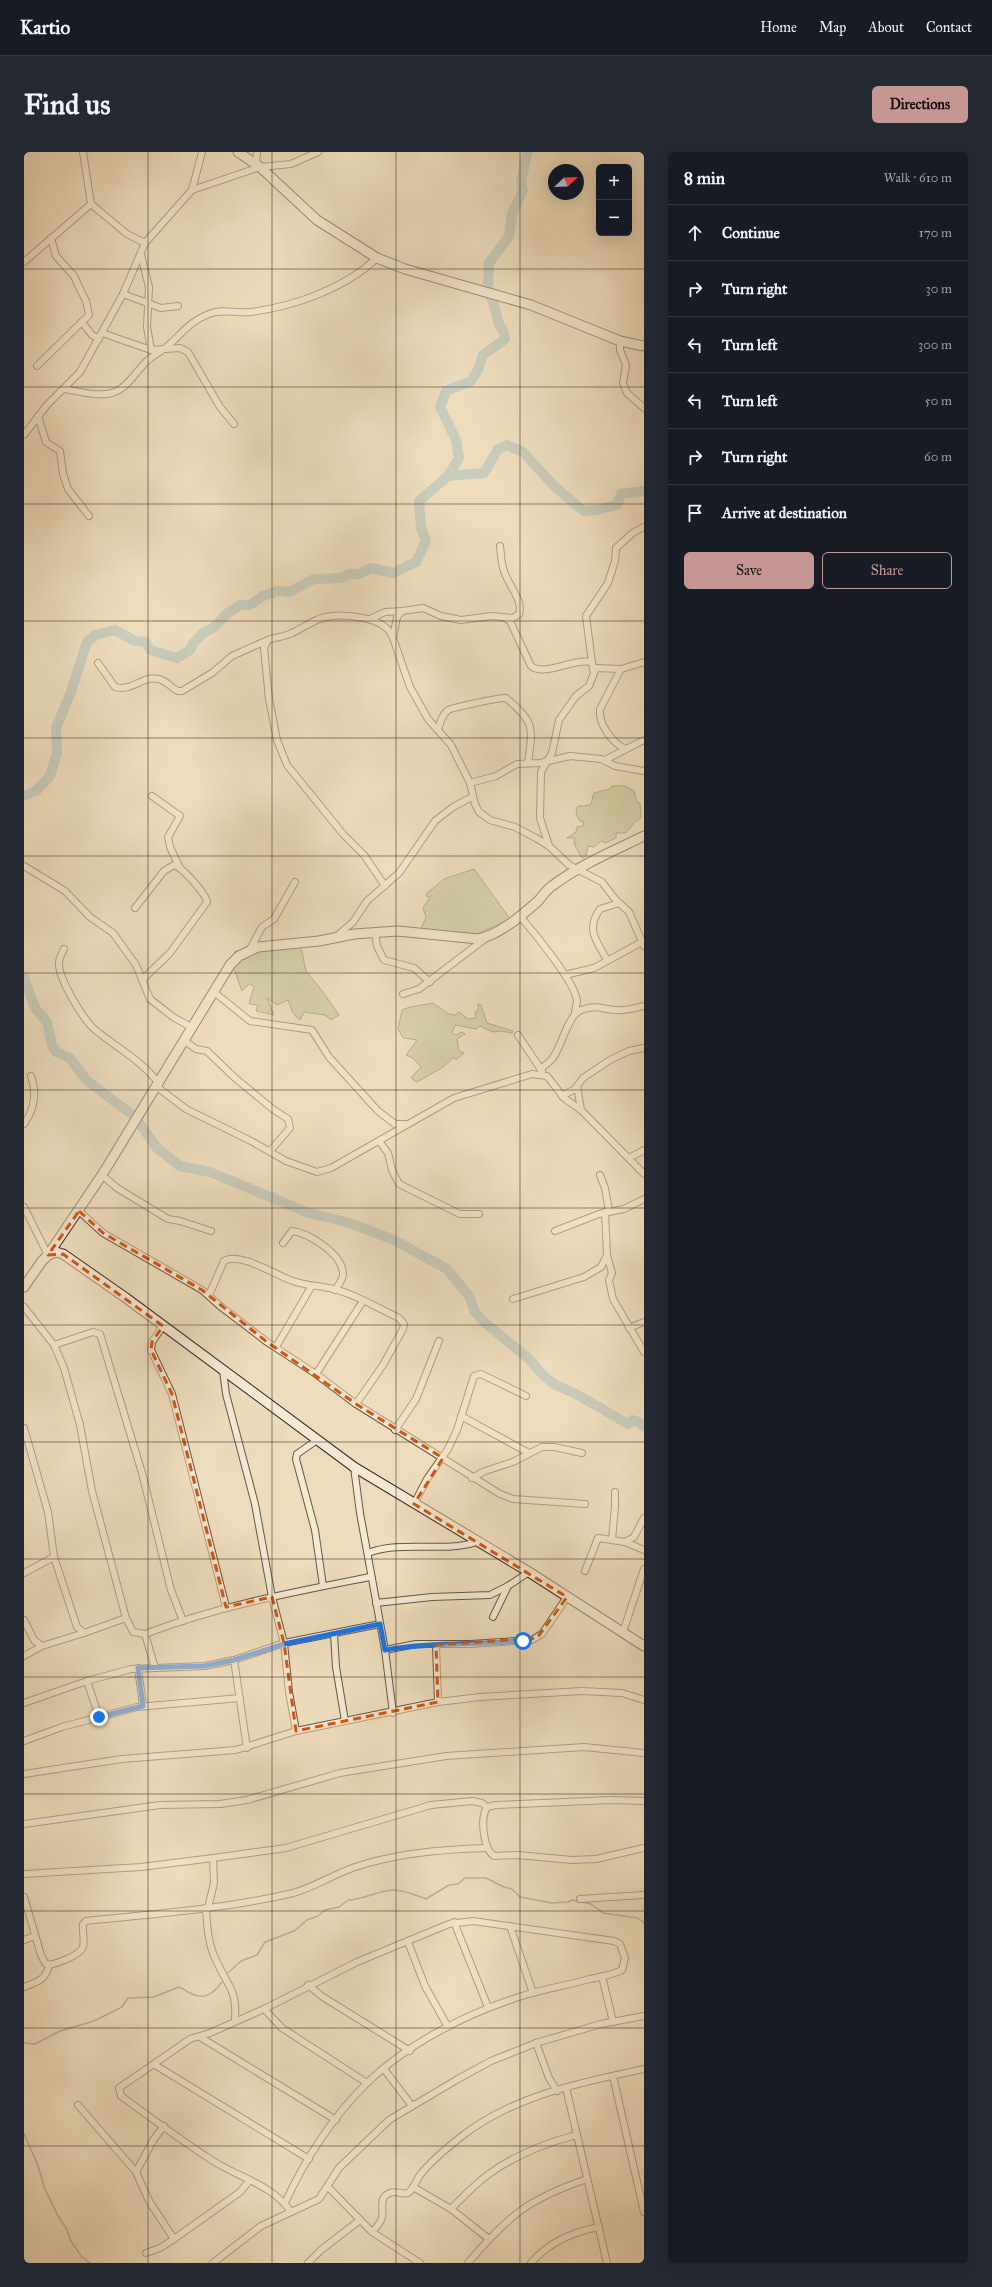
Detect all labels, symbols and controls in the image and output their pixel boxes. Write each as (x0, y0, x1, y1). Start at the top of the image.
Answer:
text: Kartio (20, 16, 70, 39)
text: Home (760, 19, 797, 36)
text: Map (819, 19, 846, 36)
text: About (868, 19, 904, 36)
text: Contact (926, 19, 972, 36)
button: Directions (872, 86, 968, 123)
text: Find us (24, 87, 110, 122)
north arrow (548, 164, 584, 200)
map controls (596, 164, 632, 236)
button: + (596, 164, 632, 200)
text: 8 min (684, 168, 725, 189)
text: Walk · 610 m (884, 170, 952, 186)
button: − (596, 200, 632, 236)
icon: ahead (684, 222, 706, 244)
text: Continue (722, 224, 780, 242)
text: 170 m (919, 225, 952, 241)
icon: right (684, 278, 706, 300)
text: Turn right (722, 280, 787, 298)
text: 30 m (926, 281, 952, 297)
icon: left (684, 334, 706, 356)
text: Turn left (722, 336, 778, 354)
text: 300 m (918, 337, 952, 353)
icon: left (684, 390, 706, 412)
text: Turn left (722, 392, 778, 410)
text: 50 m (925, 393, 952, 409)
icon: right (684, 446, 706, 468)
text: Turn right (722, 448, 787, 466)
text: 60 m (924, 449, 952, 465)
icon: arrive (684, 502, 706, 524)
text: Arrive at destination (722, 504, 847, 522)
button: Save (684, 552, 814, 589)
button: Share (822, 552, 952, 589)
route start (514, 1632, 532, 1650)
route end (90, 1708, 108, 1726)

